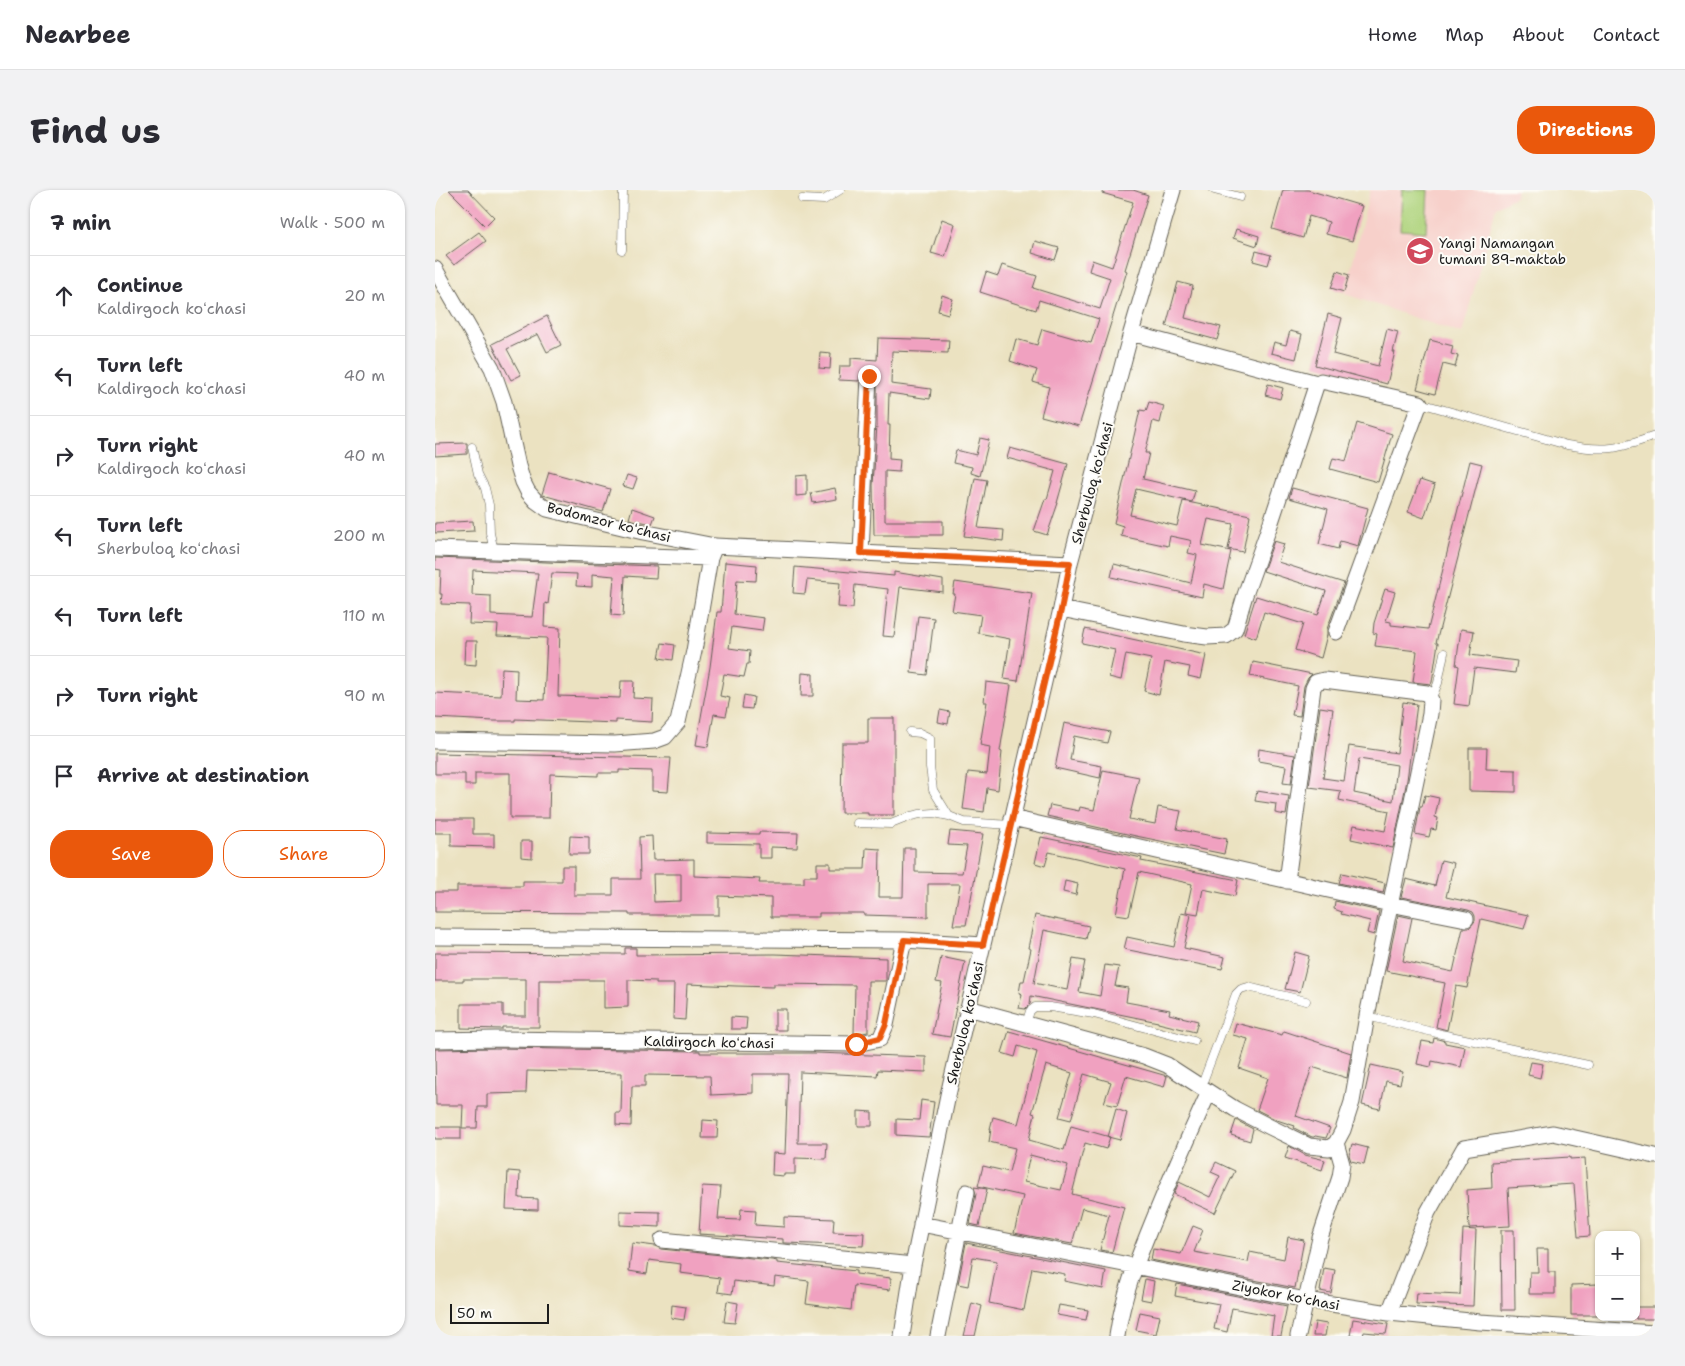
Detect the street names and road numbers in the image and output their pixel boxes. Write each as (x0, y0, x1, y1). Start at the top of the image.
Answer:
street label: Sherbuloq koʻchasi (1067, 420, 1117, 546)
street label: Bodomzor koʻchasi (545, 498, 673, 546)
street label: Sherbuloq koʻchasi (942, 960, 988, 1086)
street label: Kaldirgoch koʻchasi (643, 1032, 775, 1052)
street label: Ziyokor koʻchasi (1231, 1276, 1341, 1314)

